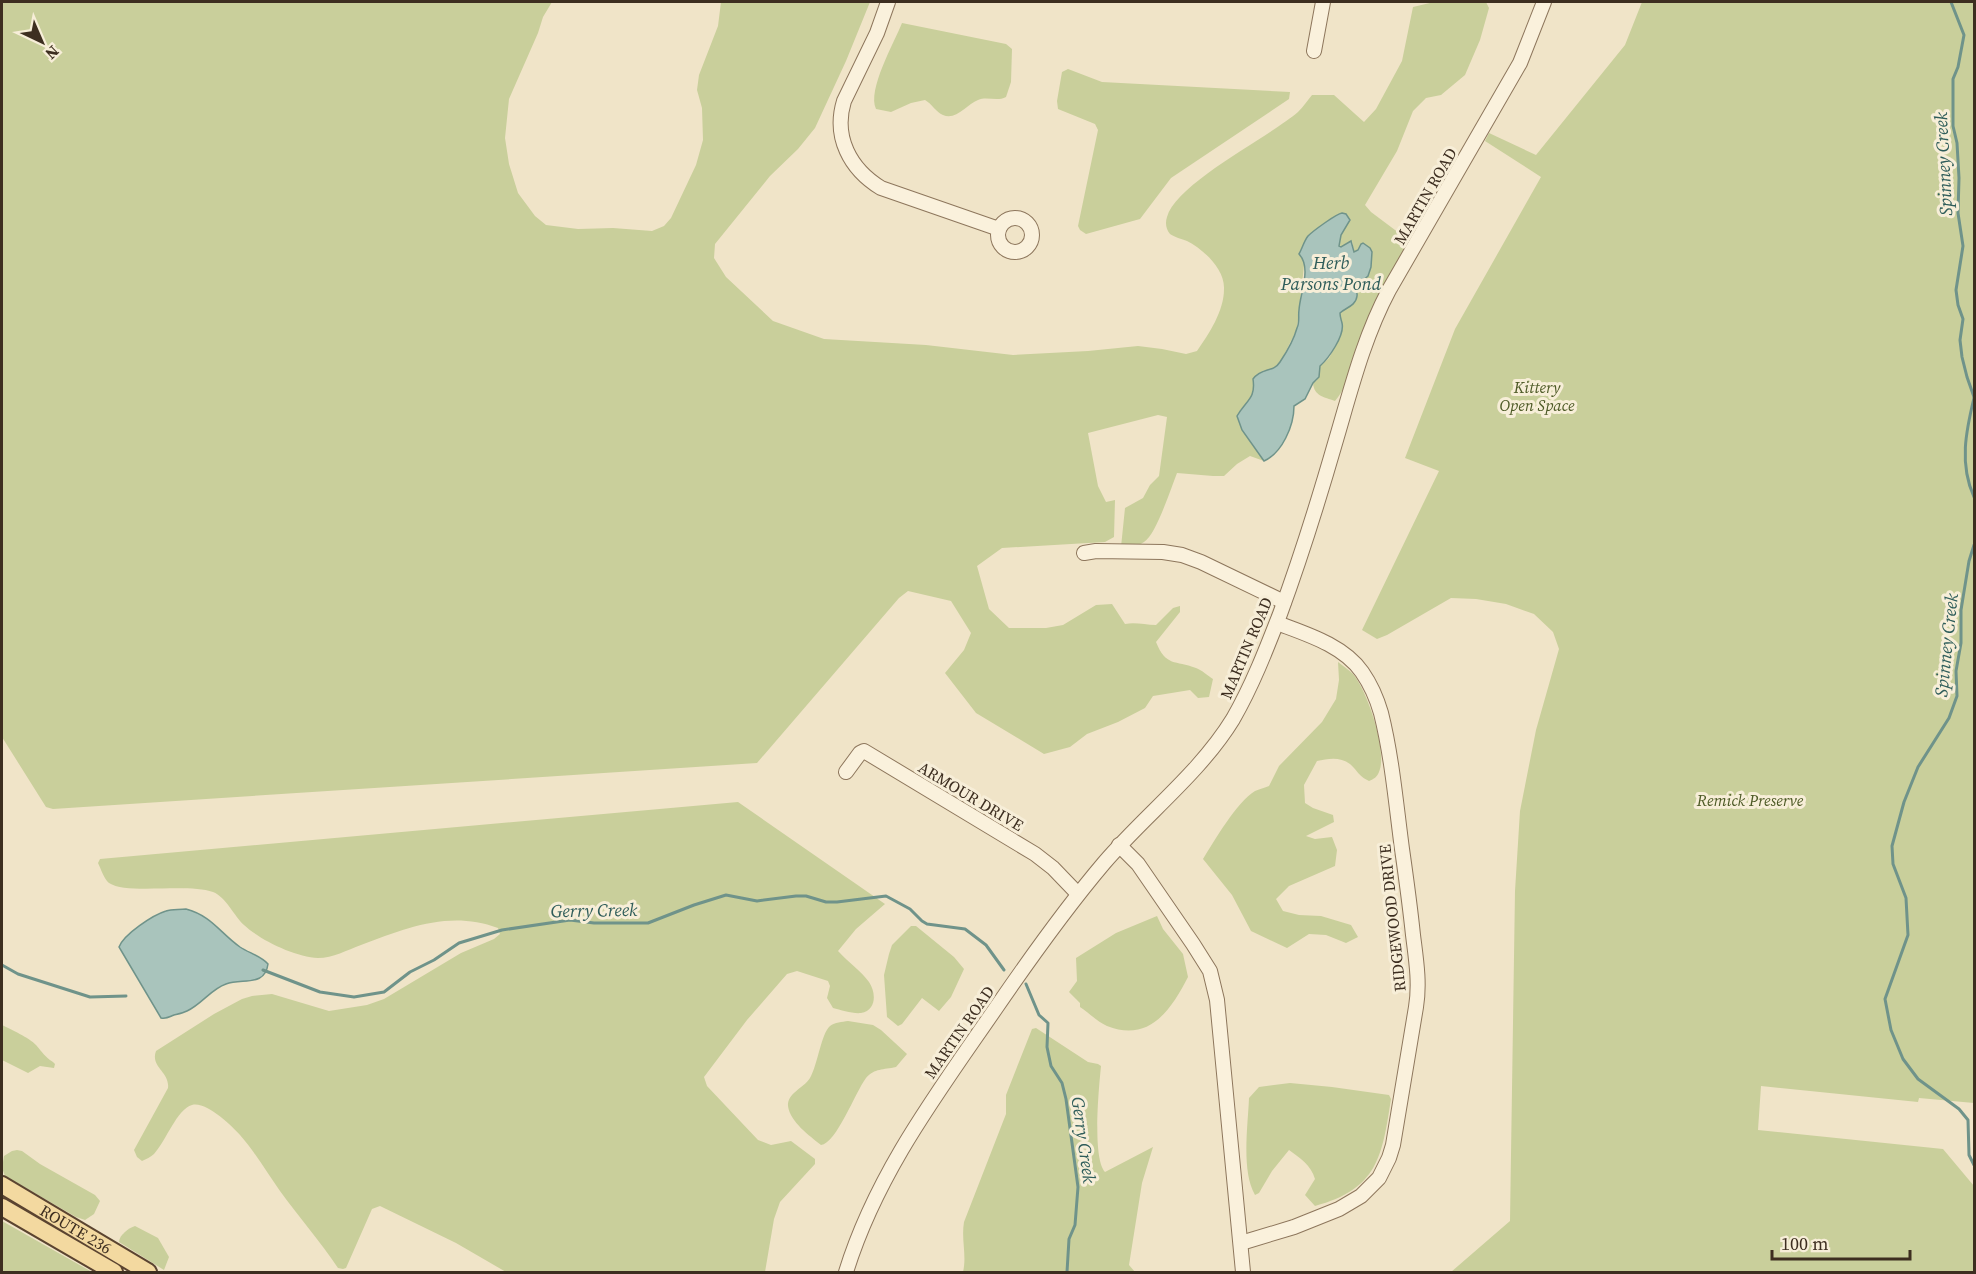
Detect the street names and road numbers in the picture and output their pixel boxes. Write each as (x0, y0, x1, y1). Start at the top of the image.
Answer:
street label: MARTIN ROAD (1388, 144, 1462, 248)
street label: MARTIN ROAD (1215, 594, 1277, 702)
street label: ARMOUR DRIVE (914, 756, 1028, 836)
street label: RIDGEWOOD DRIVE (1373, 843, 1411, 993)
street label: MARTIN ROAD (919, 981, 999, 1083)
street label: ROUTE 236 (36, 1199, 116, 1259)

